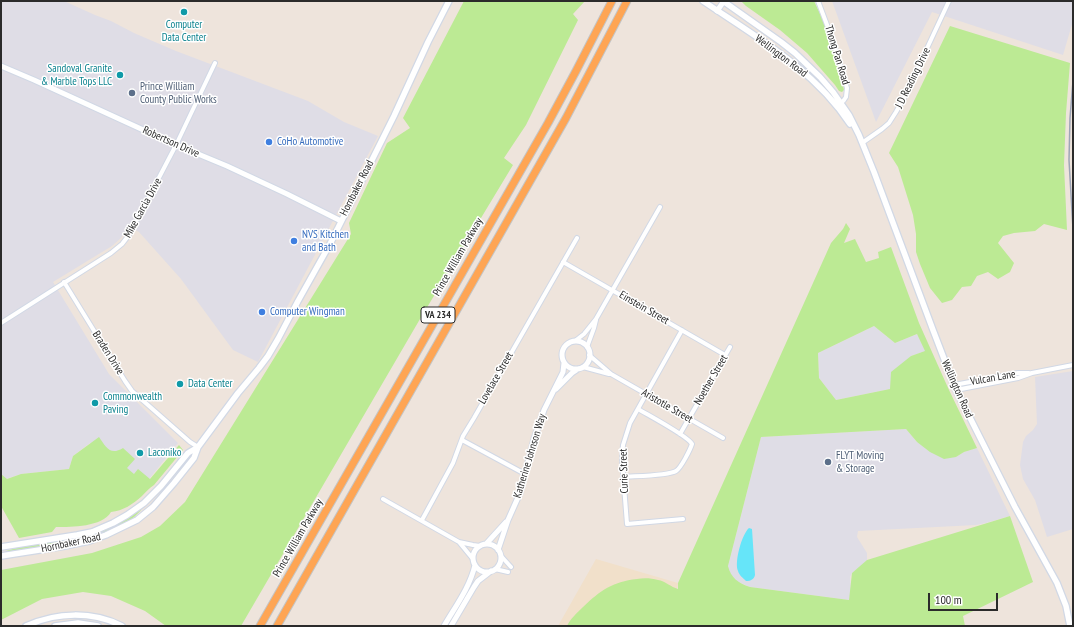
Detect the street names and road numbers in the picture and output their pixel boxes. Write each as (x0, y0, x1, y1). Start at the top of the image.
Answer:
street label: Thong Pan Road (822, 24, 852, 86)
street label: Wellington Road (752, 32, 810, 80)
street label: J D Reading Drive (893, 45, 933, 111)
street label: Robertson Drive (141, 124, 201, 160)
street label: Hornbaker Road (337, 158, 377, 218)
street label: Mike Garcia Drive (121, 176, 165, 240)
street label: Prince William Parkway (430, 216, 486, 298)
street label: Einstein Street (617, 288, 671, 328)
road number: VA 234 (421, 307, 455, 323)
street label: Braden Drive (89, 329, 127, 377)
street label: Lovelace Street (476, 350, 516, 406)
street label: Noether Street (691, 353, 731, 407)
street label: Wellington Road (938, 358, 976, 420)
street label: Vulcan Lane (969, 368, 1017, 388)
street label: Aristotle Street (639, 386, 695, 426)
street label: Katherine Johnson Way (511, 412, 549, 500)
street label: Curie Street (617, 448, 631, 494)
street label: Prince William Parkway (270, 497, 326, 579)
street label: Hornbaker Road (40, 530, 102, 556)

